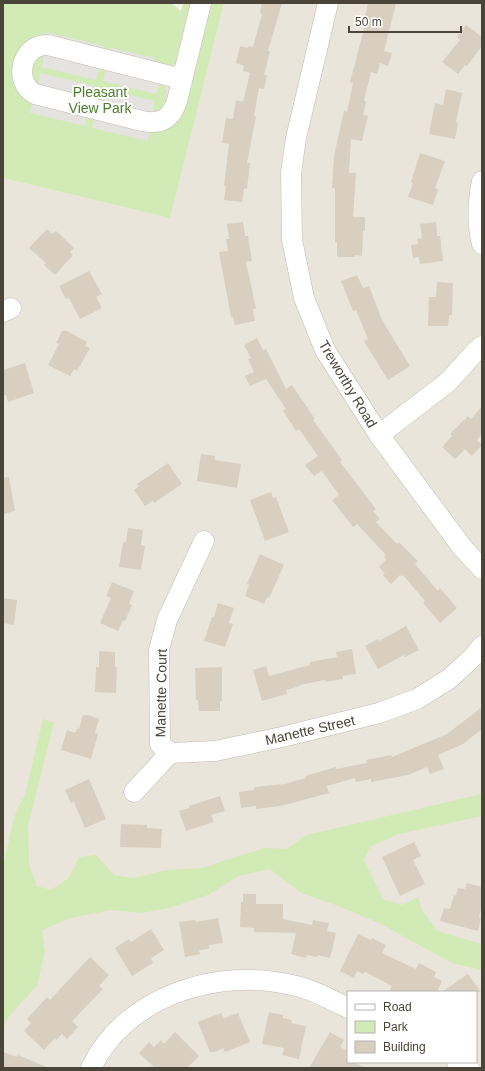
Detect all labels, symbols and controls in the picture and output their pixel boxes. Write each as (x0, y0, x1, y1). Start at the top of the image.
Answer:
scale bar (349, 8, 461, 34)
text: 50 m (355, 15, 382, 29)
park label: Pleasant View Park (69, 84, 132, 116)
street label: Treworthy Road (316, 337, 380, 431)
street label: Manette Court (152, 648, 170, 737)
street label: Manette Street (263, 712, 357, 748)
legend (347, 991, 477, 1063)
text: Road (383, 1000, 412, 1014)
text: Park (383, 1020, 409, 1034)
text: Building (383, 1040, 426, 1054)

